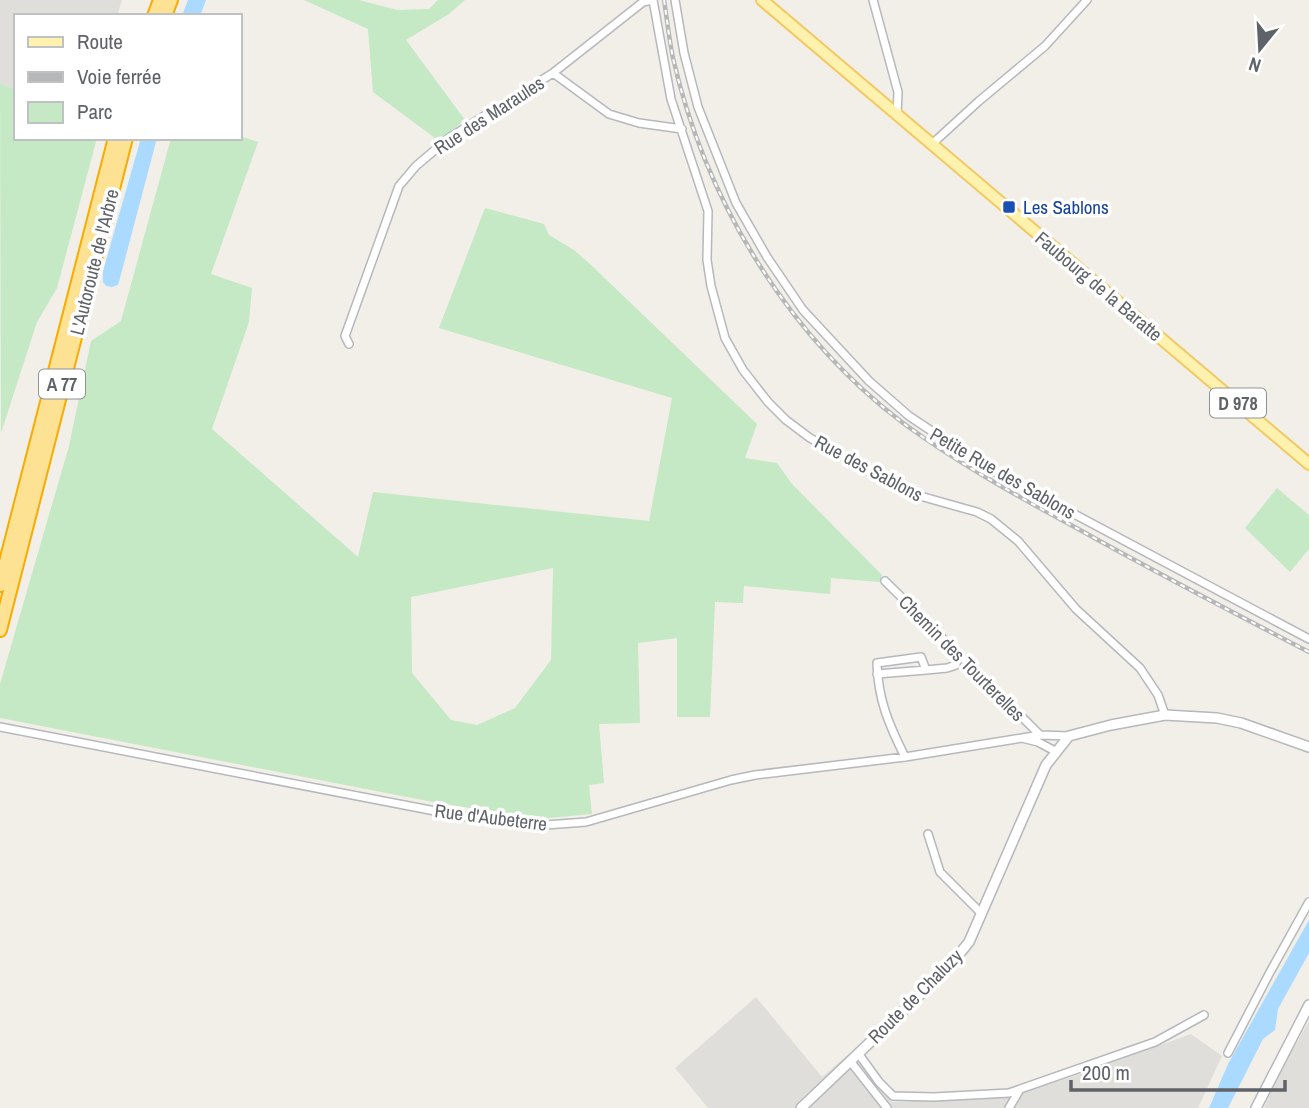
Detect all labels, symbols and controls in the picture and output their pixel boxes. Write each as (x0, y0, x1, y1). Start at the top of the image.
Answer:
legend (14, 14, 242, 140)
north arrow (1225, 14, 1295, 84)
text: Route (77, 27, 123, 56)
text: N (1245, 51, 1264, 79)
text: Voie ferrée (77, 62, 161, 91)
street label: Rue des Maraules (429, 70, 549, 160)
text: Parc (77, 97, 112, 126)
street label: L'Autoroute de l'Arbre (63, 186, 125, 338)
place label: Les Sablons (1023, 194, 1109, 220)
marker: Les Sablons (1001, 199, 1017, 215)
street label: Faubourg de la Baratte (1030, 225, 1168, 347)
road number: A 77 (39, 370, 85, 398)
road number: D 978 (1210, 388, 1266, 418)
street label: Petite Rue des Sablons (926, 421, 1081, 525)
street label: Rue des Sablons (811, 429, 928, 507)
street label: Chemin des Tourterelles (893, 589, 1031, 727)
street label: Rue d'Aubeterre (433, 797, 549, 837)
street label: Route de Chaluzy (862, 943, 968, 1049)
scale bar (1071, 1048, 1284, 1092)
text: 200 m (1082, 1058, 1130, 1087)

